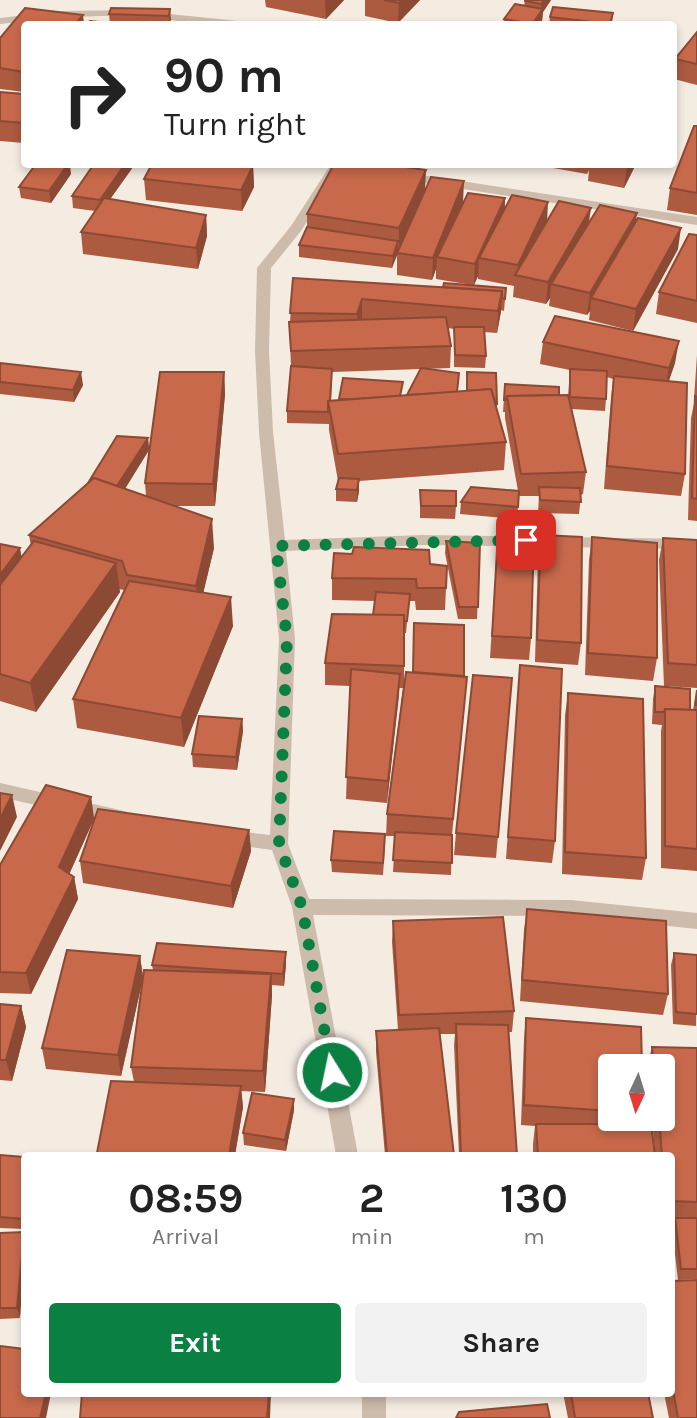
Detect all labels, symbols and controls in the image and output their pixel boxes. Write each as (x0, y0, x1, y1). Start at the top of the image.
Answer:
text: 90 m (164, 47, 284, 104)
icon: right (49, 49, 140, 140)
text: Turn right (164, 106, 306, 143)
pin (496, 510, 556, 570)
icon: arrive (507, 521, 545, 559)
position arrow (295, 1035, 369, 1109)
north arrow (598, 1054, 676, 1130)
map controls (598, 1054, 675, 1131)
text: 08:59 (128, 1173, 243, 1223)
text: 2 (359, 1173, 384, 1223)
text: 130 (500, 1173, 568, 1223)
text: Arrival (152, 1223, 219, 1250)
text: min (351, 1223, 393, 1250)
text: m (523, 1223, 545, 1250)
button: Exit (49, 1303, 341, 1383)
button: Share (355, 1303, 647, 1383)

